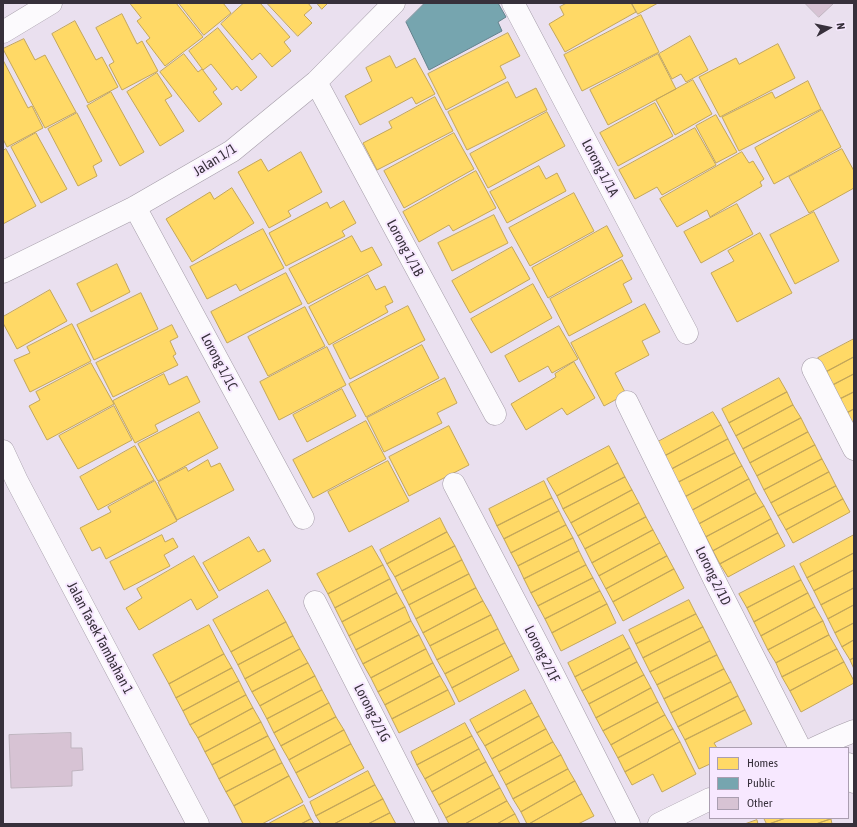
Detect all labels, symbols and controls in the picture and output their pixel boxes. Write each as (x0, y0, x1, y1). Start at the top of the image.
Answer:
north arrow (809, 8, 849, 48)
text: N (834, 22, 847, 30)
street label: Lorong 1/1A (578, 137, 622, 199)
street label: Jalan 1/1 (190, 140, 240, 180)
street label: Lorong 1/1B (383, 217, 427, 279)
street label: Lorong 1/1C (197, 331, 241, 393)
street label: Lorong 2/1D (692, 544, 734, 608)
street label: Jalan Tasek Tambahan 1 (63, 579, 137, 697)
street label: Lorong 2/1F (521, 623, 563, 685)
street label: Lorong 2/1G (350, 681, 394, 745)
legend (709, 747, 849, 819)
text: Homes (747, 756, 778, 770)
text: Public (747, 776, 775, 790)
text: Other (747, 796, 772, 810)

